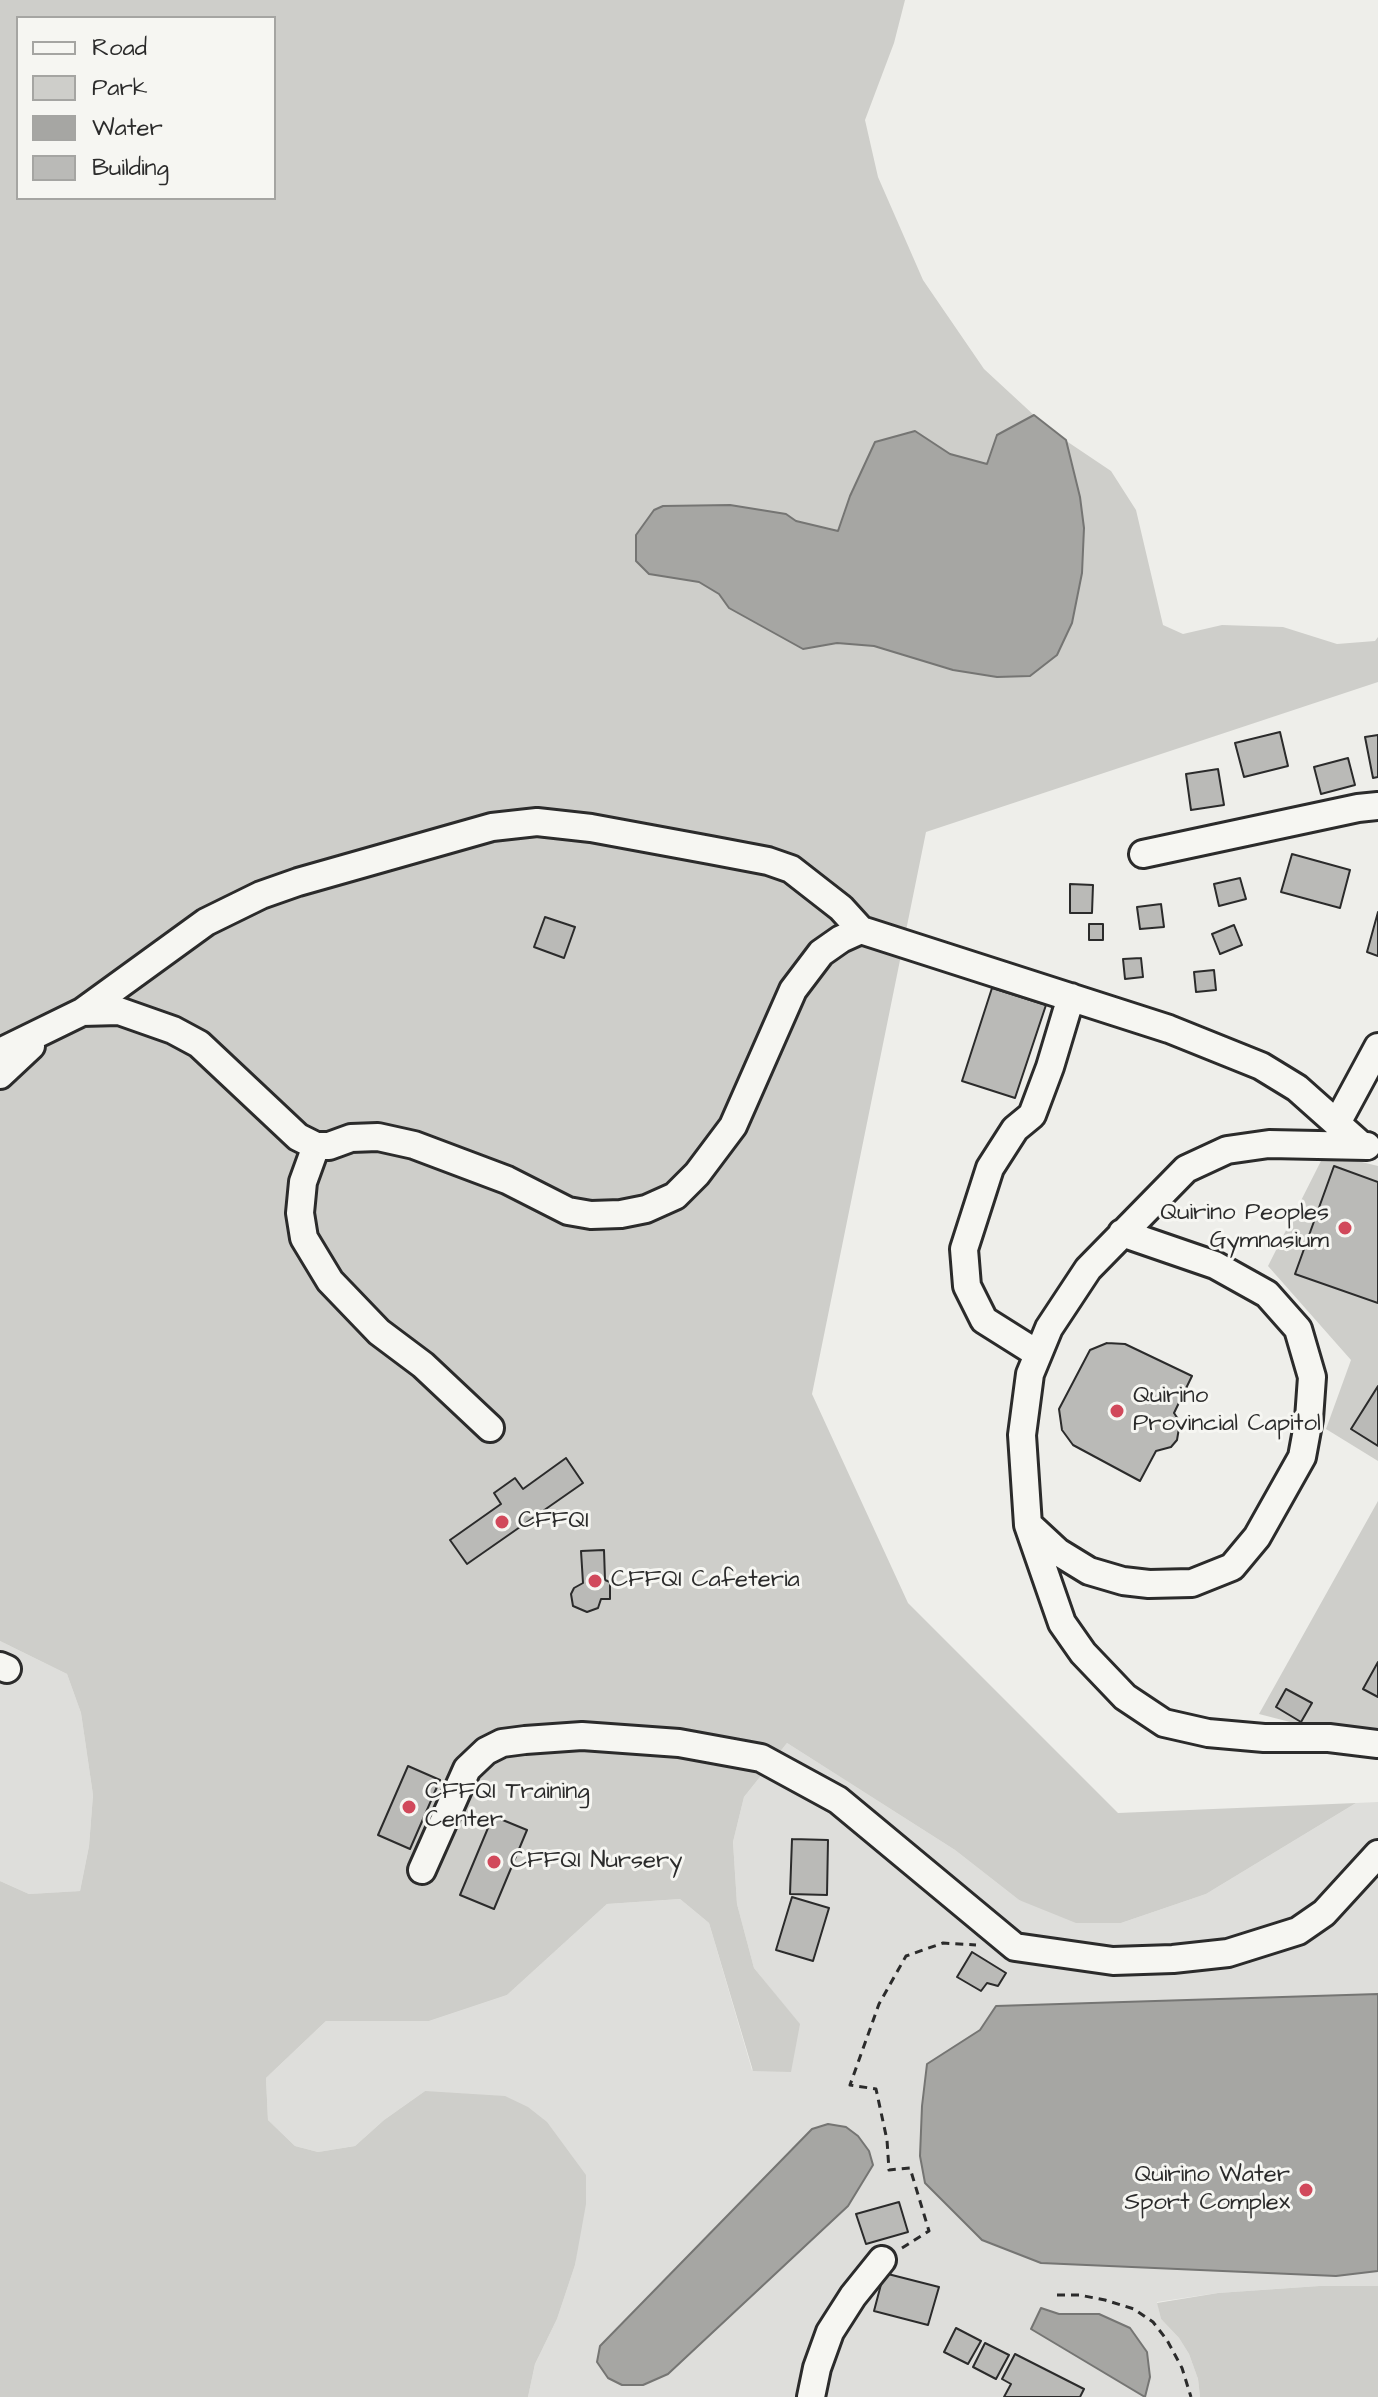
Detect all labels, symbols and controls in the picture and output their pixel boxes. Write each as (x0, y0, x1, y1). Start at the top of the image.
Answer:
legend (16, 16, 276, 200)
text: Road (92, 31, 147, 65)
text: Park (92, 71, 148, 105)
text: Water (92, 111, 163, 145)
text: Building (92, 151, 169, 185)
place label: Quirino Peoples Gymnasium (1160, 1200, 1329, 1256)
marker: Quirino Peoples Gymnasium (1336, 1219, 1354, 1237)
place label: Quirino Provincial Capitol (1133, 1383, 1321, 1439)
marker: Quirino Provincial Capitol (1108, 1402, 1126, 1420)
place label: CFFQI (518, 1508, 589, 1536)
marker: CFFQI (493, 1513, 511, 1531)
place label: CFFQI Cafeteria (611, 1567, 800, 1595)
marker: CFFQI Cafeteria (586, 1572, 604, 1590)
place label: CFFQI Training Center (425, 1779, 590, 1835)
marker: CFFQI Training Center (400, 1798, 418, 1816)
place label: CFFQI Nursery (510, 1848, 682, 1876)
marker: CFFQI Nursery (485, 1853, 503, 1871)
place label: Quirino Water Sport Complex (1125, 2162, 1290, 2218)
marker: Quirino Water Sport Complex (1297, 2181, 1315, 2199)

